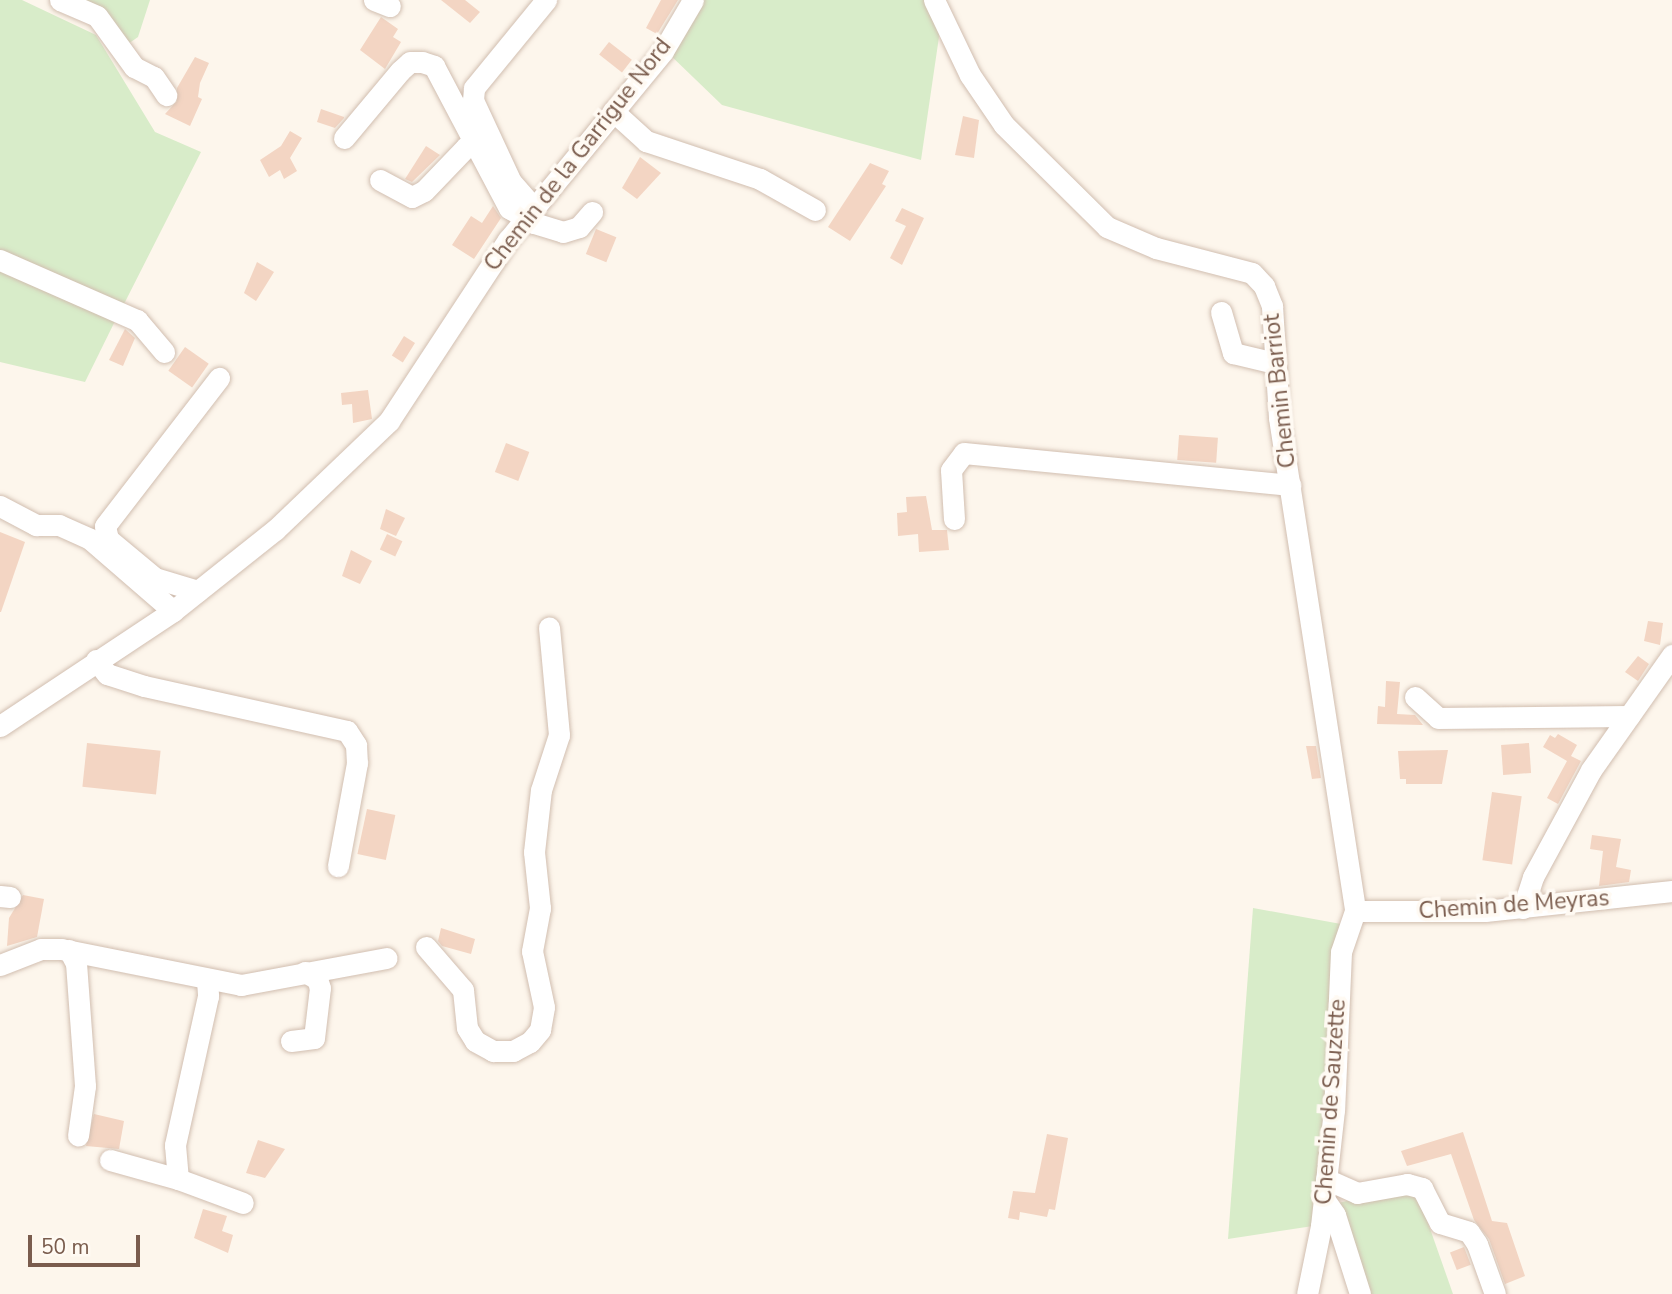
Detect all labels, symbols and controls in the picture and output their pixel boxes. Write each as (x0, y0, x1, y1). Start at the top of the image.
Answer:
street label: Chemin de la Garrigue Nord (479, 33, 677, 277)
street label: Chemin Barriot (1258, 312, 1302, 470)
street label: Chemin de Meyras (1418, 885, 1610, 925)
street label: Chemin de Sauzette (1310, 998, 1352, 1206)
scale bar (32, 1220, 144, 1264)
text: 50 m (41, 1233, 90, 1261)

